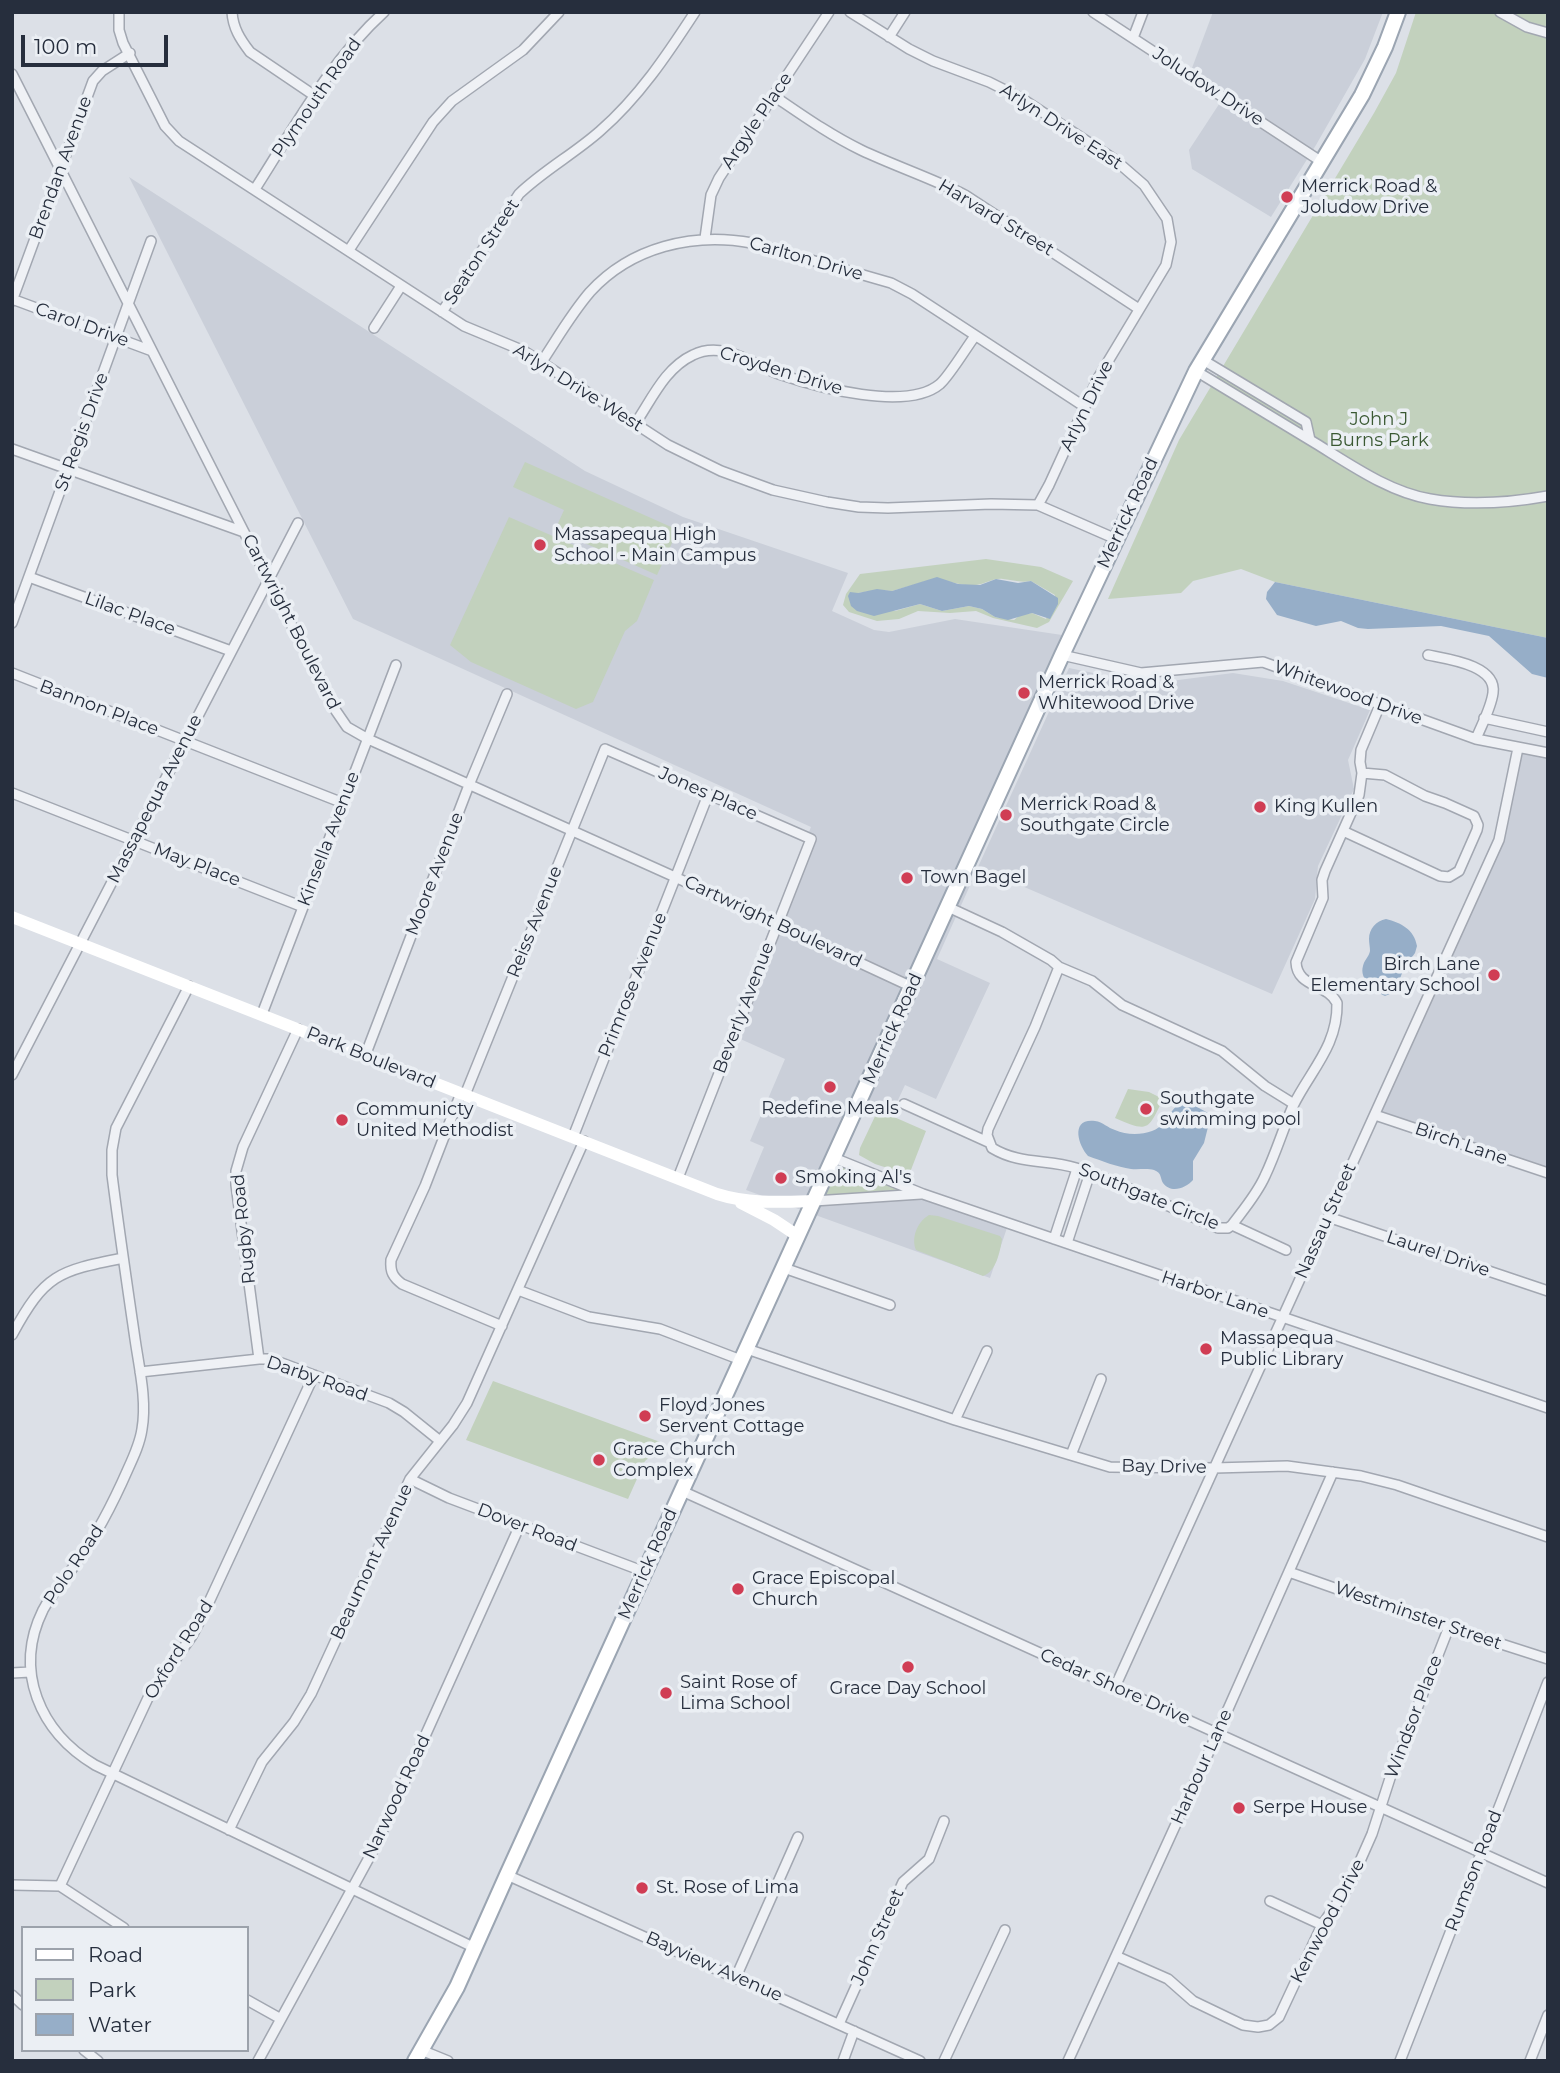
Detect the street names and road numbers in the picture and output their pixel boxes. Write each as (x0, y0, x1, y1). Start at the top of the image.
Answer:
street label: Plymouth Road (268, 34, 366, 162)
street label: Joludow Drive (1148, 43, 1268, 131)
street label: Argyle Place (717, 69, 797, 173)
street label: Arlyn Drive East (996, 79, 1126, 175)
street label: Brendan Avenue (25, 93, 97, 243)
street label: Harvard Street (934, 175, 1058, 261)
street label: Seaton Street (440, 195, 524, 309)
street label: Carlton Drive (747, 232, 865, 286)
street label: Carol Drive (32, 298, 132, 352)
street label: Arlyn Drive West (509, 339, 647, 437)
street label: Croyden Drive (717, 342, 845, 400)
street label: Arlyn Drive (1056, 357, 1118, 455)
street label: St Regis Drive (51, 370, 113, 494)
street label: Merrick Road (1093, 454, 1163, 572)
street label: Cartwright Boulevard (237, 531, 345, 713)
street label: Lilac Place (82, 588, 178, 640)
street label: Whitewood Drive (1271, 656, 1425, 730)
street label: Bannon Place (36, 675, 162, 741)
street label: Massapequa Avenue (103, 711, 207, 887)
street label: Jones Place (655, 763, 761, 825)
street label: Kinsella Avenue (293, 769, 365, 909)
street label: Moore Avenue (402, 809, 468, 939)
street label: May Place (151, 839, 243, 891)
street label: Reiss Avenue (503, 863, 567, 981)
street label: Cartwright Boulevard (681, 871, 865, 973)
street label: Primrose Avenue (594, 910, 672, 1060)
street label: Beverly Avenue (709, 939, 779, 1077)
street label: Merrick Road (859, 970, 927, 1088)
street label: Park Boulevard (303, 1022, 439, 1094)
street label: Birch Lane (1412, 1118, 1510, 1170)
street label: Southgate Circle (1076, 1159, 1222, 1235)
street label: Nassau Street (1291, 1160, 1361, 1282)
street label: Rugby Road (227, 1173, 261, 1285)
street label: Laurel Drive (1383, 1226, 1493, 1282)
street label: Harbor Lane (1159, 1267, 1271, 1323)
street label: Darby Road (263, 1352, 371, 1406)
street label: Bay Drive (1121, 1455, 1207, 1479)
street label: Beaumont Avenue (326, 1481, 418, 1643)
street label: Dover Road (474, 1499, 580, 1557)
street label: Merrick Road (614, 1505, 682, 1623)
street label: Polo Road (39, 1521, 109, 1609)
street label: Westminster Street (1332, 1577, 1504, 1655)
street label: Oxford Road (140, 1596, 218, 1704)
street label: Cedar Shore Drive (1037, 1644, 1193, 1730)
street label: Windsor Place (1381, 1652, 1447, 1782)
street label: Harbour Lane (1167, 1706, 1237, 1828)
street label: Narwood Road (359, 1731, 435, 1863)
street label: Rumson Road (1441, 1807, 1507, 1935)
street label: Kenwood Drive (1286, 1855, 1370, 1987)
street label: John Street (847, 1885, 909, 1989)
street label: Bayview Avenue (642, 1927, 786, 2007)

